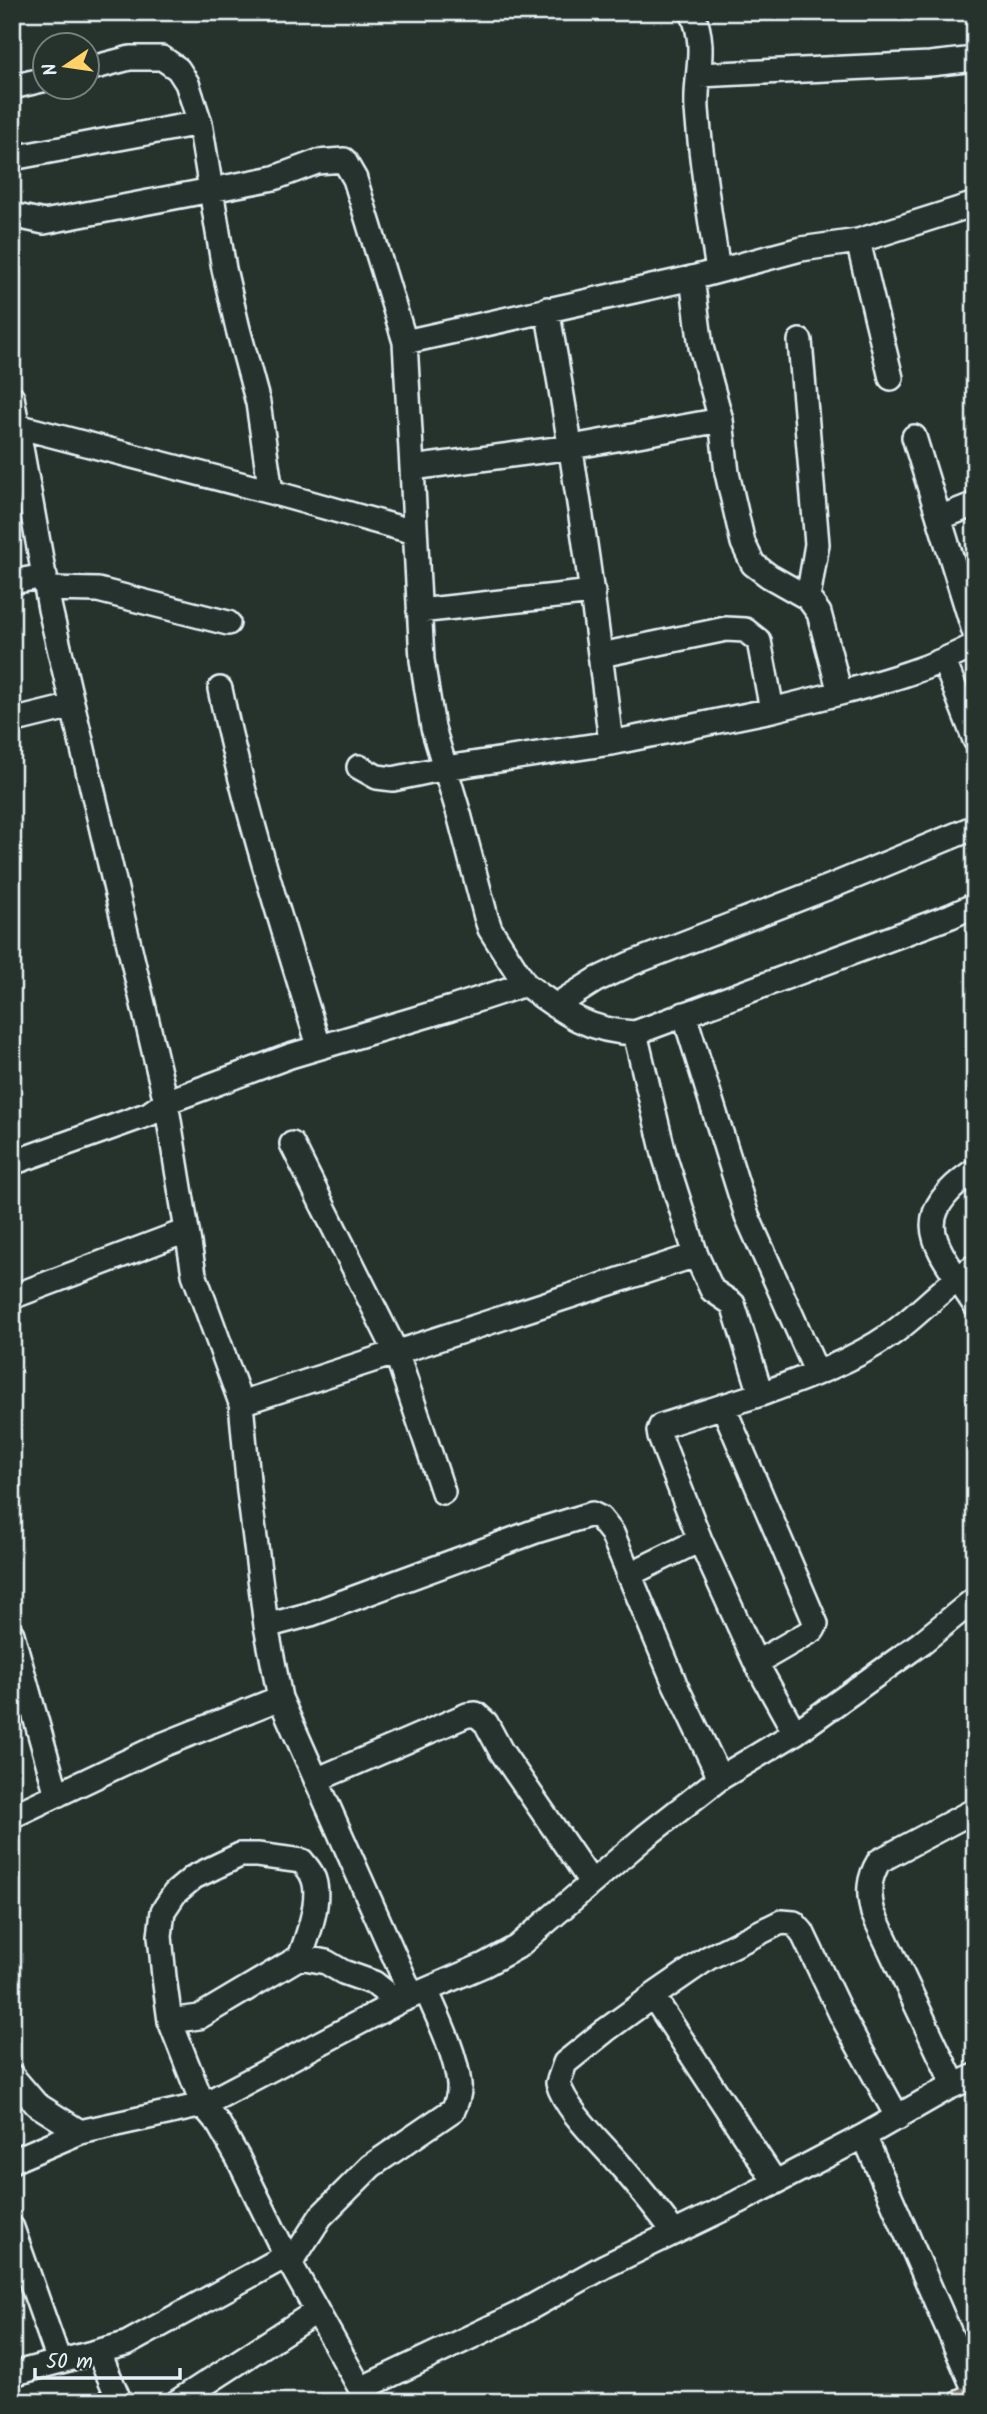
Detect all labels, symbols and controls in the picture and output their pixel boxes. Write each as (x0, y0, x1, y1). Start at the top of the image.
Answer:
north arrow (32, 32, 102, 102)
text: N (35, 60, 67, 79)
scale bar (35, 2337, 180, 2381)
text: 50 m (46, 2346, 93, 2379)

